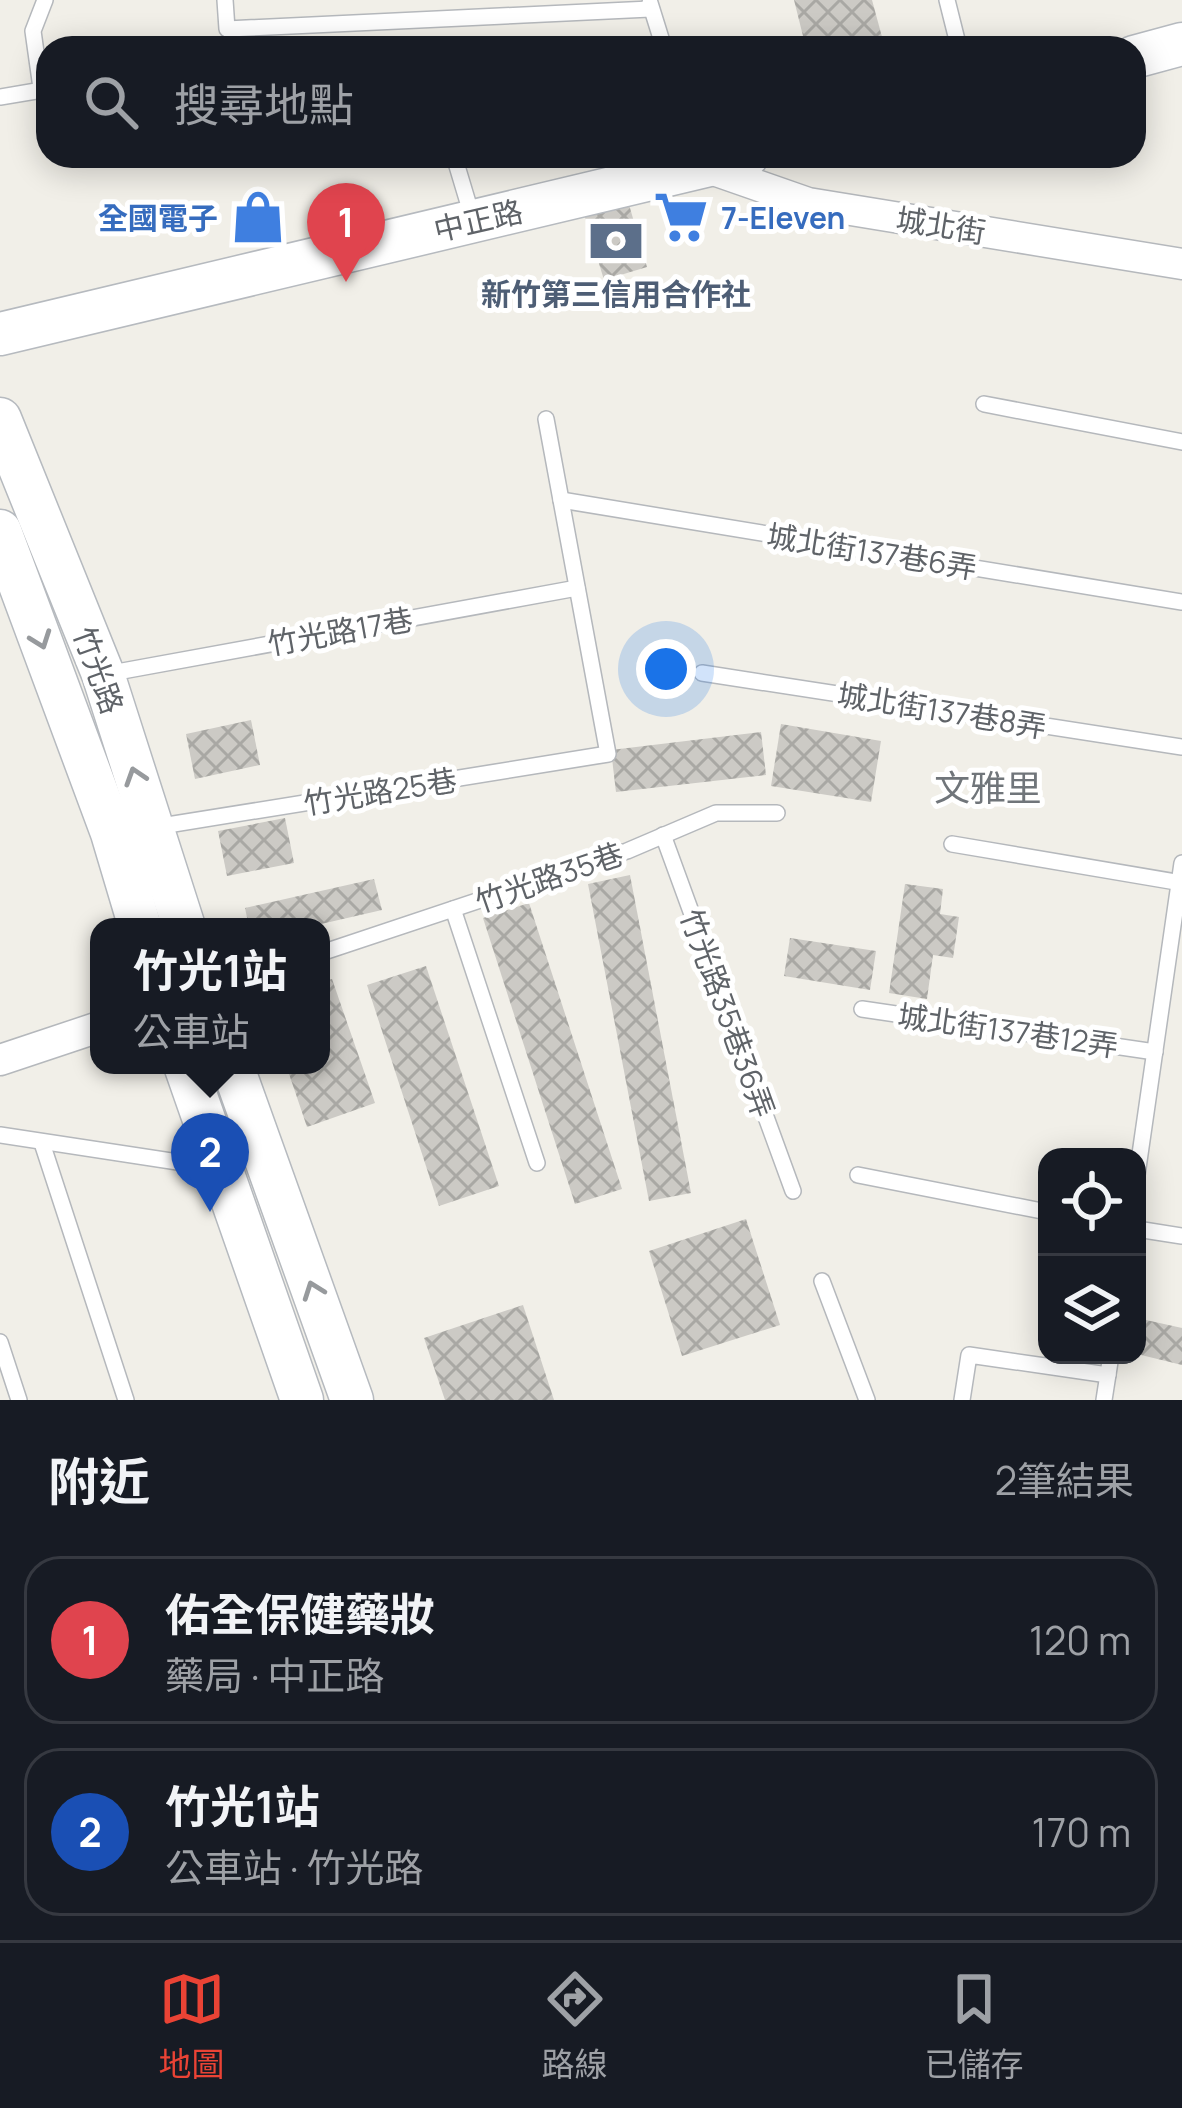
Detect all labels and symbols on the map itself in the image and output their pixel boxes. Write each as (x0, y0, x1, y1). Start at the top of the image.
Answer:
pin: 1 (307, 183, 385, 282)
shop icon: 全國電子 (229, 188, 287, 246)
supermarket icon: 7-Eleven (652, 188, 710, 246)
street label: 中正路 (430, 190, 526, 250)
place label: 全國電子 (98, 197, 218, 238)
place label: 7-Eleven (721, 197, 845, 238)
street label: 城北街 (893, 198, 989, 252)
bank icon: 新竹第三信用合作社 (587, 212, 645, 270)
place label: 新竹第三信用合作社 (481, 273, 751, 314)
street label: 城北街137巷6弄 (764, 514, 980, 588)
street label: 竹光路17巷 (264, 598, 416, 664)
street label: 竹光路 (64, 621, 134, 719)
one-way arrow (26, 629, 51, 650)
your location (636, 639, 696, 699)
street label: 城北街137巷8弄 (835, 673, 1049, 747)
street label: 竹光路25巷 (301, 759, 459, 823)
district label: 文雅里 (934, 763, 1042, 812)
one-way arrow (125, 766, 150, 787)
street label: 竹光路35巷 (470, 833, 628, 921)
street label: 竹光路35巷36弄 (671, 903, 785, 1123)
street label: 城北街137巷12弄 (895, 994, 1121, 1066)
pin: 2 (171, 1113, 249, 1212)
one-way arrow (303, 1281, 327, 1302)

